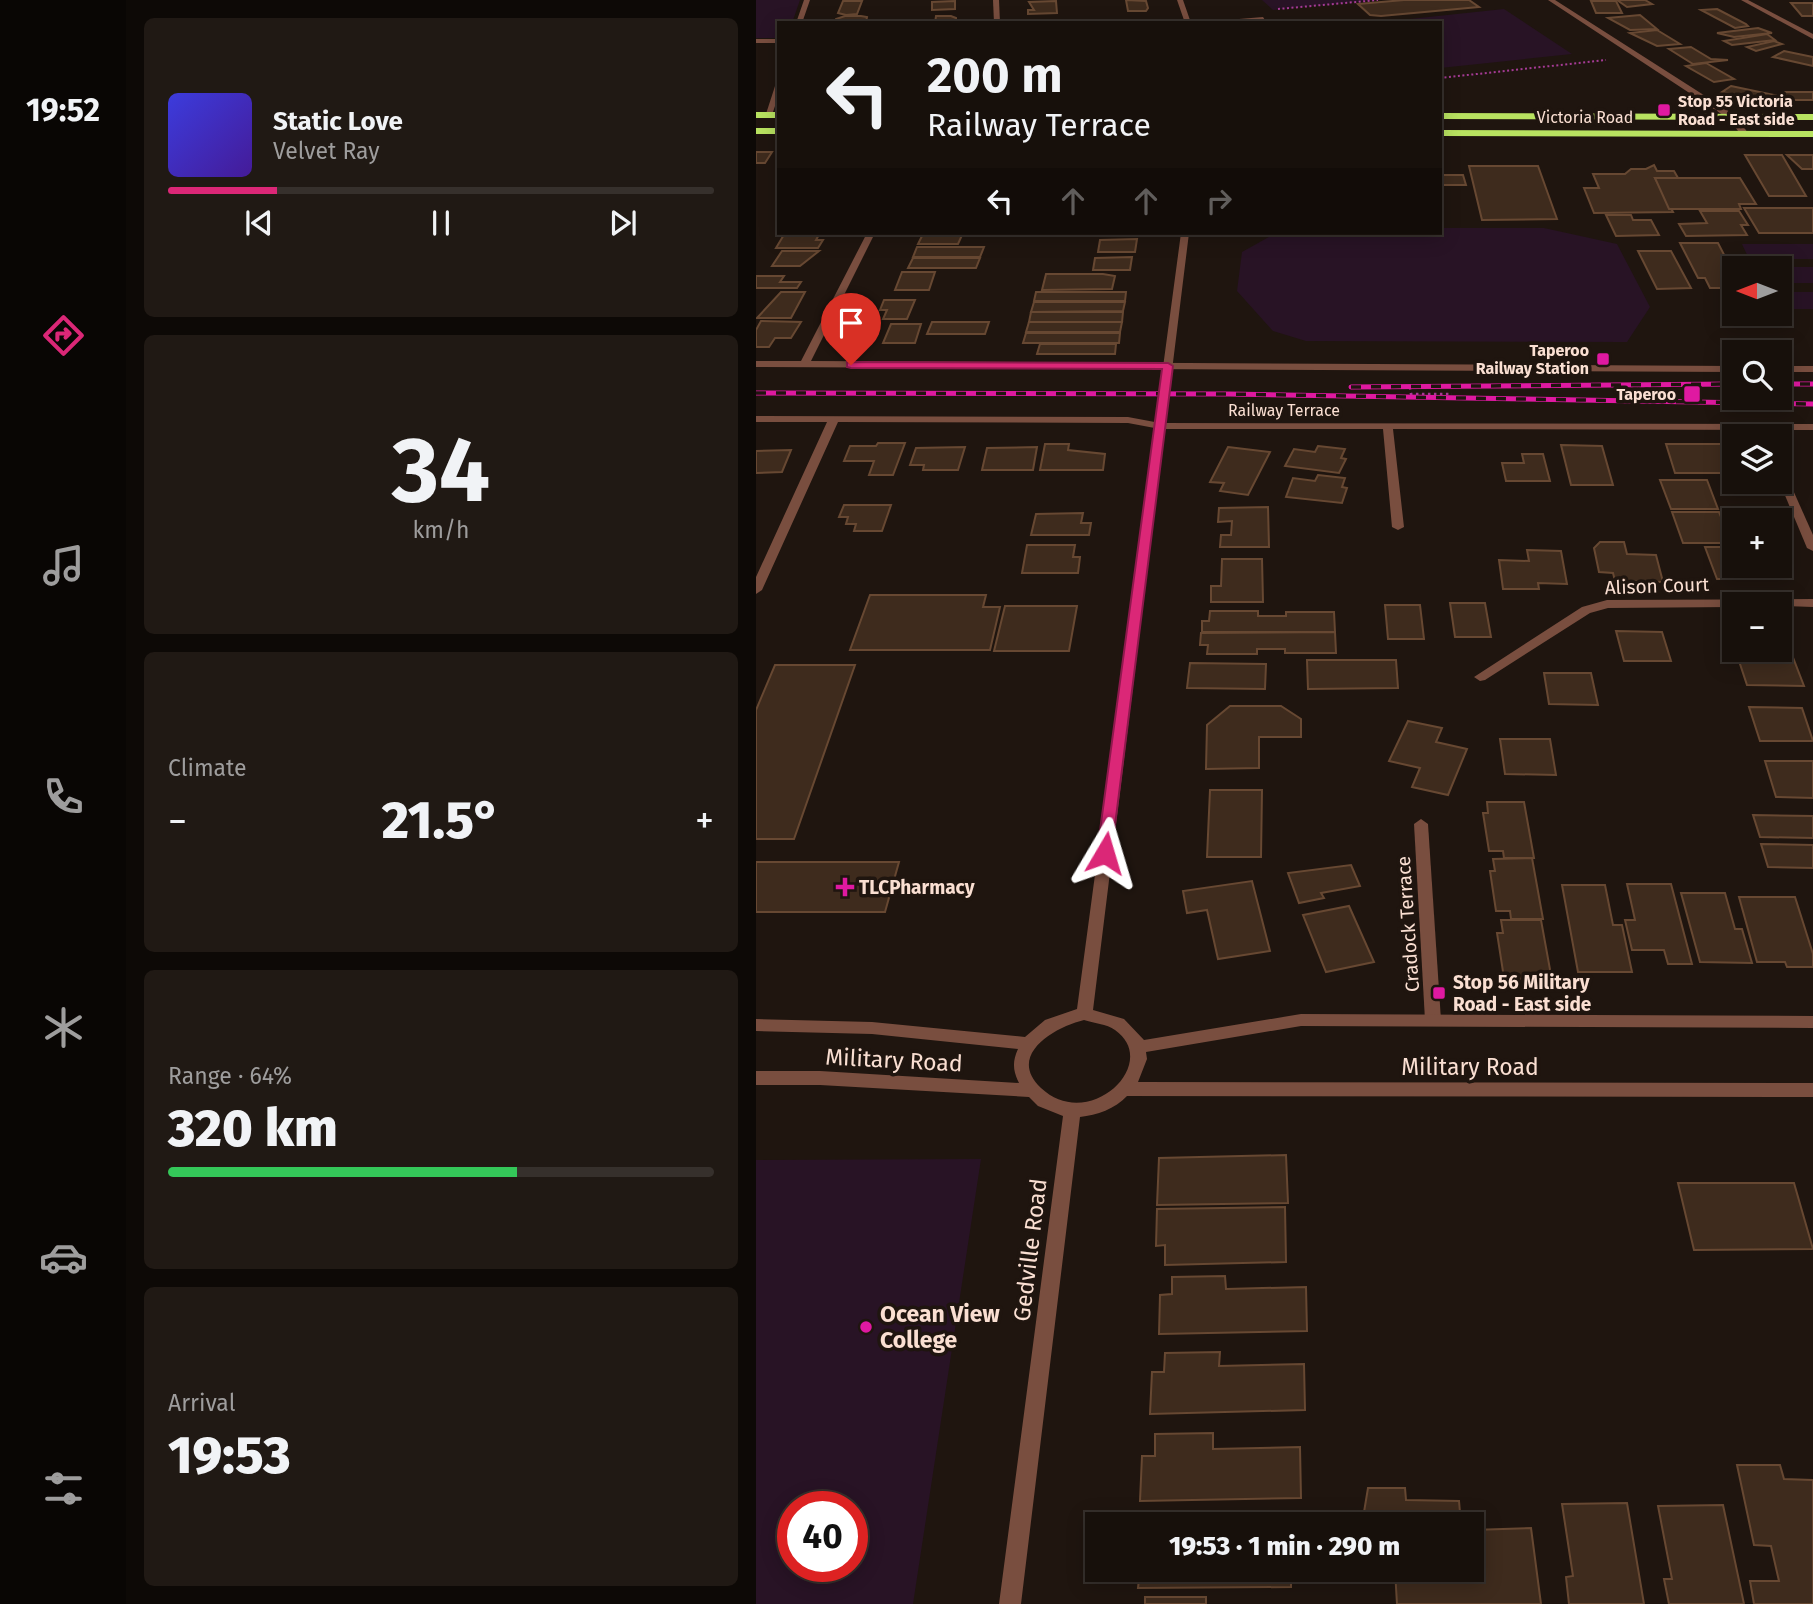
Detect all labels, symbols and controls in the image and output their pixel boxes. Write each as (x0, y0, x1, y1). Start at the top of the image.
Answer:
text: 200 m (927, 46, 1063, 105)
icon: left (812, 49, 903, 140)
text: 19:52 (26, 91, 100, 129)
place label: Stop 55 Victoria Road - East side (1678, 92, 1795, 129)
marker: Stop 55 Victoria Road - East side (1656, 102, 1672, 118)
text: Static Love (273, 106, 403, 137)
text: Railway Terrace (927, 106, 1151, 144)
street label: Victoria Road (1537, 108, 1633, 127)
text: Velvet Ray (273, 137, 380, 165)
icon: left (981, 182, 1019, 220)
icon: ahead (1054, 182, 1092, 220)
icon: ahead (1127, 182, 1165, 220)
icon: right (1200, 182, 1238, 220)
icon: previous (240, 204, 278, 242)
icon: pause (422, 204, 460, 242)
icon: next (604, 204, 642, 242)
north arrow (1722, 256, 1792, 326)
map controls (1722, 256, 1792, 662)
pin (821, 293, 881, 365)
icon: arrive (832, 304, 870, 342)
icon: directions (39, 311, 88, 360)
button: search (1722, 340, 1792, 410)
place label: Taperoo Railway Station (1476, 341, 1589, 378)
marker: Taperoo Railway Station (1595, 351, 1611, 367)
marker: Taperoo (1682, 384, 1702, 404)
place label: Taperoo (1616, 385, 1676, 404)
street label: Railway Terrace (1228, 401, 1340, 420)
text: 34 (392, 416, 490, 525)
button: layers (1722, 424, 1792, 494)
button: + (1722, 508, 1792, 578)
text: km/h (413, 516, 469, 544)
icon: music (39, 541, 88, 590)
street label: Alison Court (1604, 573, 1710, 599)
button: − (1722, 592, 1792, 662)
text: Climate (168, 754, 247, 782)
icon: phone (39, 772, 88, 821)
text: 21.5° (382, 789, 500, 852)
text: − (168, 798, 187, 844)
text: + (695, 798, 714, 844)
position arrow (1068, 816, 1142, 890)
street label: Cradock Terrace (1392, 855, 1424, 993)
place label: TLCPharmacy (859, 876, 975, 899)
marker: TLCPharmacy (837, 879, 853, 895)
place label: Stop 56 Military Road - East side (1453, 971, 1591, 1016)
marker: Stop 56 Military Road - East side (1431, 985, 1447, 1001)
icon: climate (39, 1003, 88, 1052)
street label: Military Road (825, 1042, 963, 1078)
street label: Military Road (1401, 1053, 1539, 1081)
text: Range · 64% (168, 1062, 292, 1090)
text: 320 km (168, 1097, 338, 1160)
street label: Gedville Road (1007, 1177, 1053, 1323)
icon: car (39, 1233, 88, 1282)
place label: Ocean View College (880, 1300, 1001, 1354)
marker: Ocean View College (858, 1319, 874, 1335)
text: Arrival (168, 1389, 235, 1417)
text: 19:53 (168, 1424, 291, 1487)
icon: filters (39, 1464, 88, 1513)
speed limit sign: 40 (777, 1491, 868, 1582)
text: 19:53 · 1 min · 290 m (1169, 1531, 1400, 1562)

